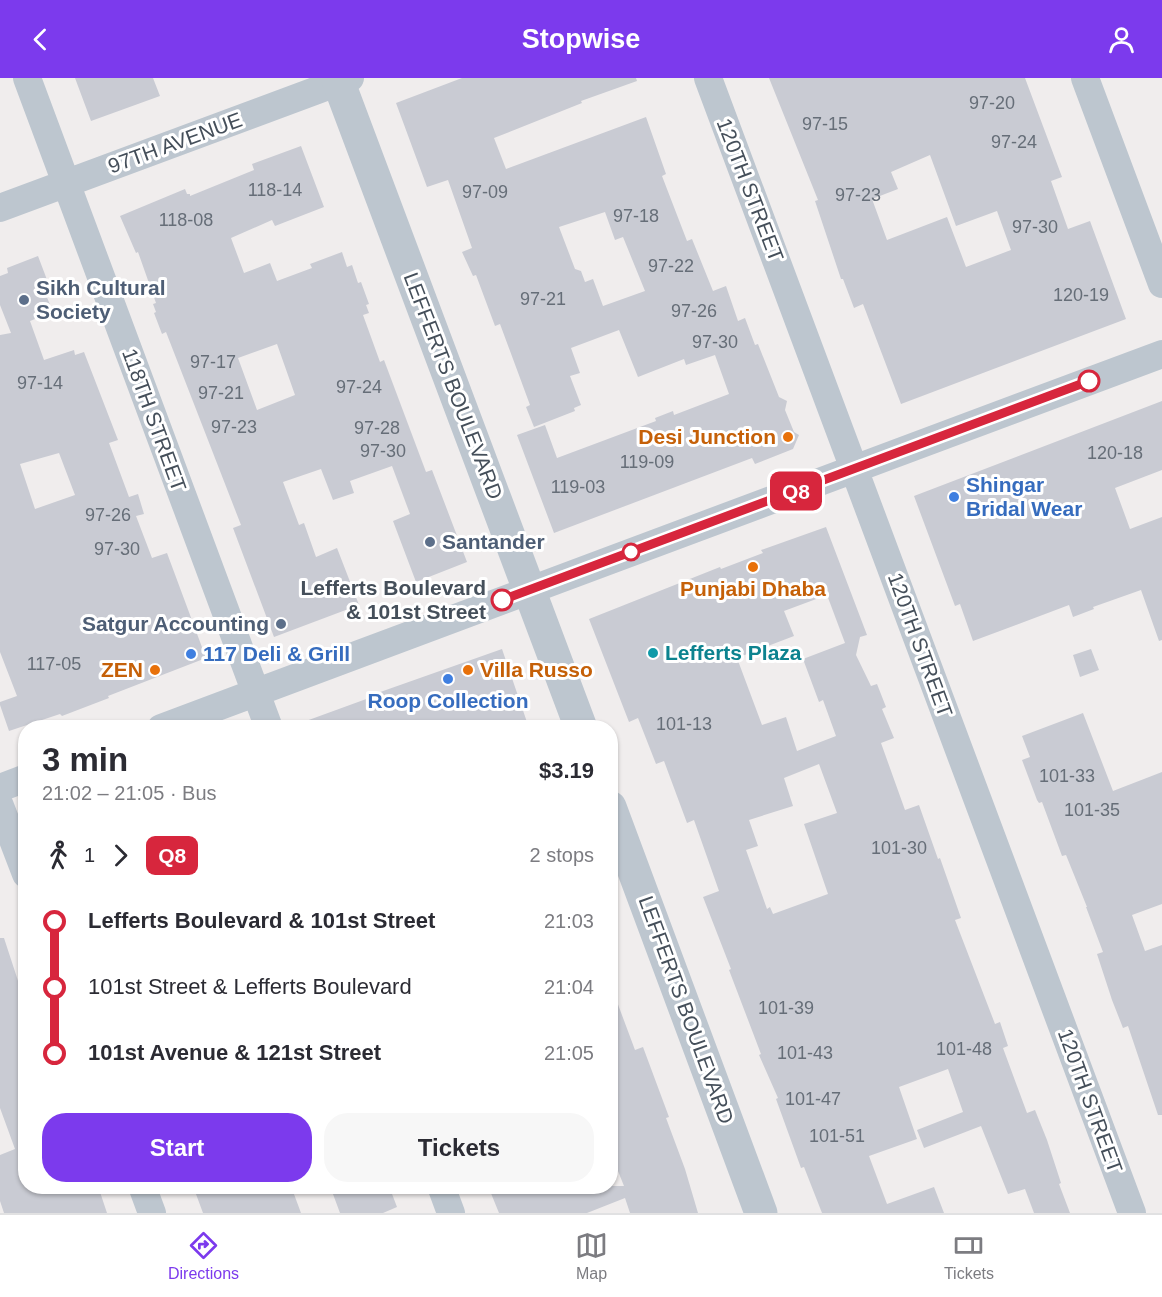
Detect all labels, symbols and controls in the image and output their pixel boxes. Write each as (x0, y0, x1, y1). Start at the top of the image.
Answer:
icon: back (24, 23, 57, 56)
icon: person (1105, 23, 1138, 56)
text: Stopwise (522, 24, 640, 54)
house number: 97-20 (969, 93, 1015, 113)
street label: 97TH AVENUE (105, 108, 245, 177)
house number: 97-15 (802, 114, 848, 134)
street label: 120TH STREET (713, 115, 788, 265)
house number: 97-24 (991, 132, 1037, 152)
house number: 118-14 (248, 180, 302, 200)
house number: 97-09 (462, 182, 508, 202)
house number: 97-23 (835, 185, 881, 205)
house number: 97-18 (613, 206, 659, 226)
house number: 118-08 (159, 210, 213, 230)
house number: 97-30 (1012, 217, 1058, 237)
house number: 97-22 (648, 256, 694, 276)
street label: LEFFERTS BOULEVARD (400, 269, 507, 502)
place label: Sikh Cultural Society (36, 276, 166, 323)
house number: 120-19 (1053, 285, 1109, 305)
house number: 97-21 (520, 289, 566, 309)
marker: Sikh Cultural Society (17, 293, 31, 307)
house number: 97-26 (671, 301, 717, 321)
house number: 97-30 (692, 332, 738, 352)
street label: 118TH STREET (118, 345, 191, 494)
house number: 97-17 (190, 352, 236, 372)
unlabelled marker (1078, 370, 1100, 392)
house number: 97-14 (17, 373, 63, 393)
house number: 97-24 (336, 377, 382, 397)
house number: 97-21 (198, 383, 244, 403)
house number: 97-23 (211, 417, 257, 437)
house number: 97-28 (354, 418, 400, 438)
place label: Desi Junction (638, 425, 776, 448)
marker: Desi Junction (781, 430, 795, 444)
house number: 97-30 (360, 441, 406, 461)
house number: 120-18 (1087, 443, 1143, 463)
house number: 119-09 (620, 452, 674, 472)
line badge: Q8 (769, 472, 823, 510)
place label: Shingar Bridal Wear (966, 473, 1082, 520)
house number: 119-03 (551, 477, 605, 497)
text: Q8 (782, 480, 810, 503)
marker: Shingar Bridal Wear (947, 490, 961, 504)
house number: 97-26 (85, 505, 131, 525)
place label: Santander (442, 530, 545, 553)
marker: Santander (423, 535, 437, 549)
house number: 97-30 (94, 539, 140, 559)
unlabelled marker (622, 543, 640, 561)
marker: Punjabi Dhaba (746, 560, 760, 574)
street label: 120TH STREET (884, 570, 957, 720)
place label: Lefferts Boulevard & 101st Street (300, 576, 486, 623)
place label: Punjabi Dhaba (680, 577, 826, 600)
marker: Lefferts Boulevard & 101st Street (491, 589, 513, 611)
place label: Satgur Accounting (82, 612, 269, 635)
marker: Satgur Accounting (274, 617, 288, 631)
place label: Lefferts Plaza (665, 641, 802, 664)
place label: 117 Deli & Grill (203, 642, 350, 665)
marker: Lefferts Plaza (646, 646, 660, 660)
marker: 117 Deli & Grill (184, 647, 198, 661)
house number: 117-05 (27, 654, 81, 674)
place label: ZEN (101, 658, 143, 681)
place label: Villa Russo (480, 658, 593, 681)
marker: ZEN (148, 663, 162, 677)
marker: Villa Russo (461, 663, 475, 677)
marker: Roop Collection (441, 672, 455, 686)
place label: Roop Collection (368, 689, 529, 712)
house number: 101-13 (656, 714, 712, 734)
text: 3 min (42, 741, 128, 778)
text: $3.19 (539, 758, 594, 783)
house number: 101-33 (1039, 766, 1095, 786)
text: 21:02 – 21:05 · Bus (42, 782, 217, 804)
house number: 101-35 (1064, 800, 1120, 820)
house number: 101-30 (871, 838, 927, 858)
icon: walk (42, 839, 75, 872)
icon: forward (104, 839, 137, 872)
text: 1 (84, 844, 95, 866)
text: Q8 (158, 844, 186, 867)
text: 2 stops (530, 844, 594, 866)
street label: LEFFERTS BOULEVARD (634, 893, 738, 1127)
text: Lefferts Boulevard & 101st Street (88, 908, 435, 933)
text: 21:03 (544, 910, 594, 932)
text: 101st Street & Lefferts Boulevard (88, 974, 412, 999)
text: 21:04 (544, 976, 594, 998)
house number: 101-39 (758, 998, 814, 1018)
street label: 120TH STREET (1054, 1026, 1127, 1176)
house number: 101-48 (936, 1039, 992, 1059)
text: 101st Avenue & 121st Street (88, 1040, 381, 1065)
text: 21:05 (544, 1042, 594, 1064)
house number: 101-43 (777, 1043, 833, 1063)
house number: 101-47 (785, 1089, 841, 1109)
button: Start (42, 1113, 312, 1182)
button: Tickets (324, 1113, 594, 1182)
house number: 101-51 (809, 1126, 865, 1146)
tab: Directions (168, 1229, 239, 1283)
tab: Map (575, 1229, 608, 1283)
tab: Tickets (944, 1229, 994, 1283)

